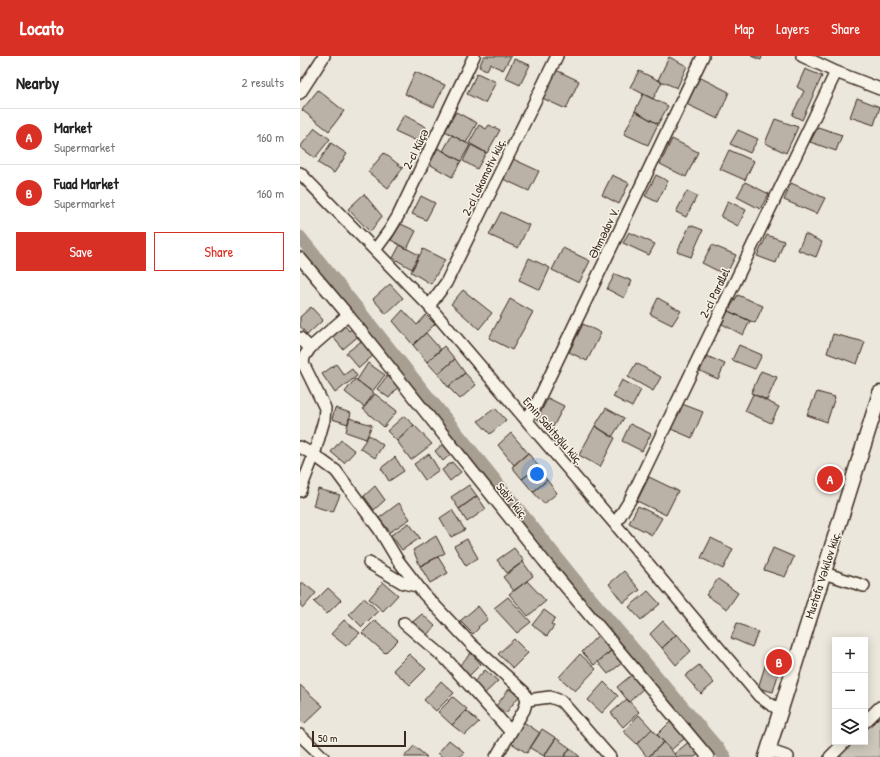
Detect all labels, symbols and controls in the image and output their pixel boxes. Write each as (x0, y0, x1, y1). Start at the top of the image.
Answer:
text: Locato (20, 15, 64, 41)
text: Map (734, 19, 754, 38)
text: Layers (776, 19, 809, 38)
text: Share (831, 19, 860, 38)
text: Nearby (16, 71, 59, 94)
text: 2 results (242, 73, 284, 91)
text: Market (54, 117, 92, 138)
street label: 2-ci Küçə (398, 125, 433, 172)
text: A (26, 128, 32, 146)
text: 160 m (256, 128, 284, 146)
street label: 2-ci Lokomotiv küç. (457, 135, 510, 218)
text: Supermarket (54, 138, 115, 156)
text: Fuad Market (54, 173, 119, 194)
text: B (26, 184, 32, 202)
text: 160 m (256, 184, 284, 202)
text: Supermarket (54, 194, 115, 212)
street label: Əhmədov V. (584, 204, 623, 261)
button: Save (16, 232, 146, 271)
button: Share (154, 232, 284, 271)
street label: 2-ci Parallel (695, 264, 734, 321)
street label: Emin Sabitoğlu küç. (519, 393, 587, 468)
your location (527, 464, 547, 484)
pin: A (817, 464, 843, 494)
street label: Sabir küç. (492, 479, 532, 522)
street label: Mustafa Vəkilov küç. (800, 529, 845, 621)
map controls (832, 637, 868, 745)
button: + (832, 637, 868, 673)
pin: B (766, 647, 792, 677)
button: − (832, 673, 868, 709)
button: layers (832, 709, 868, 745)
scale bar (312, 729, 406, 748)
text: 50 m (318, 731, 338, 745)

